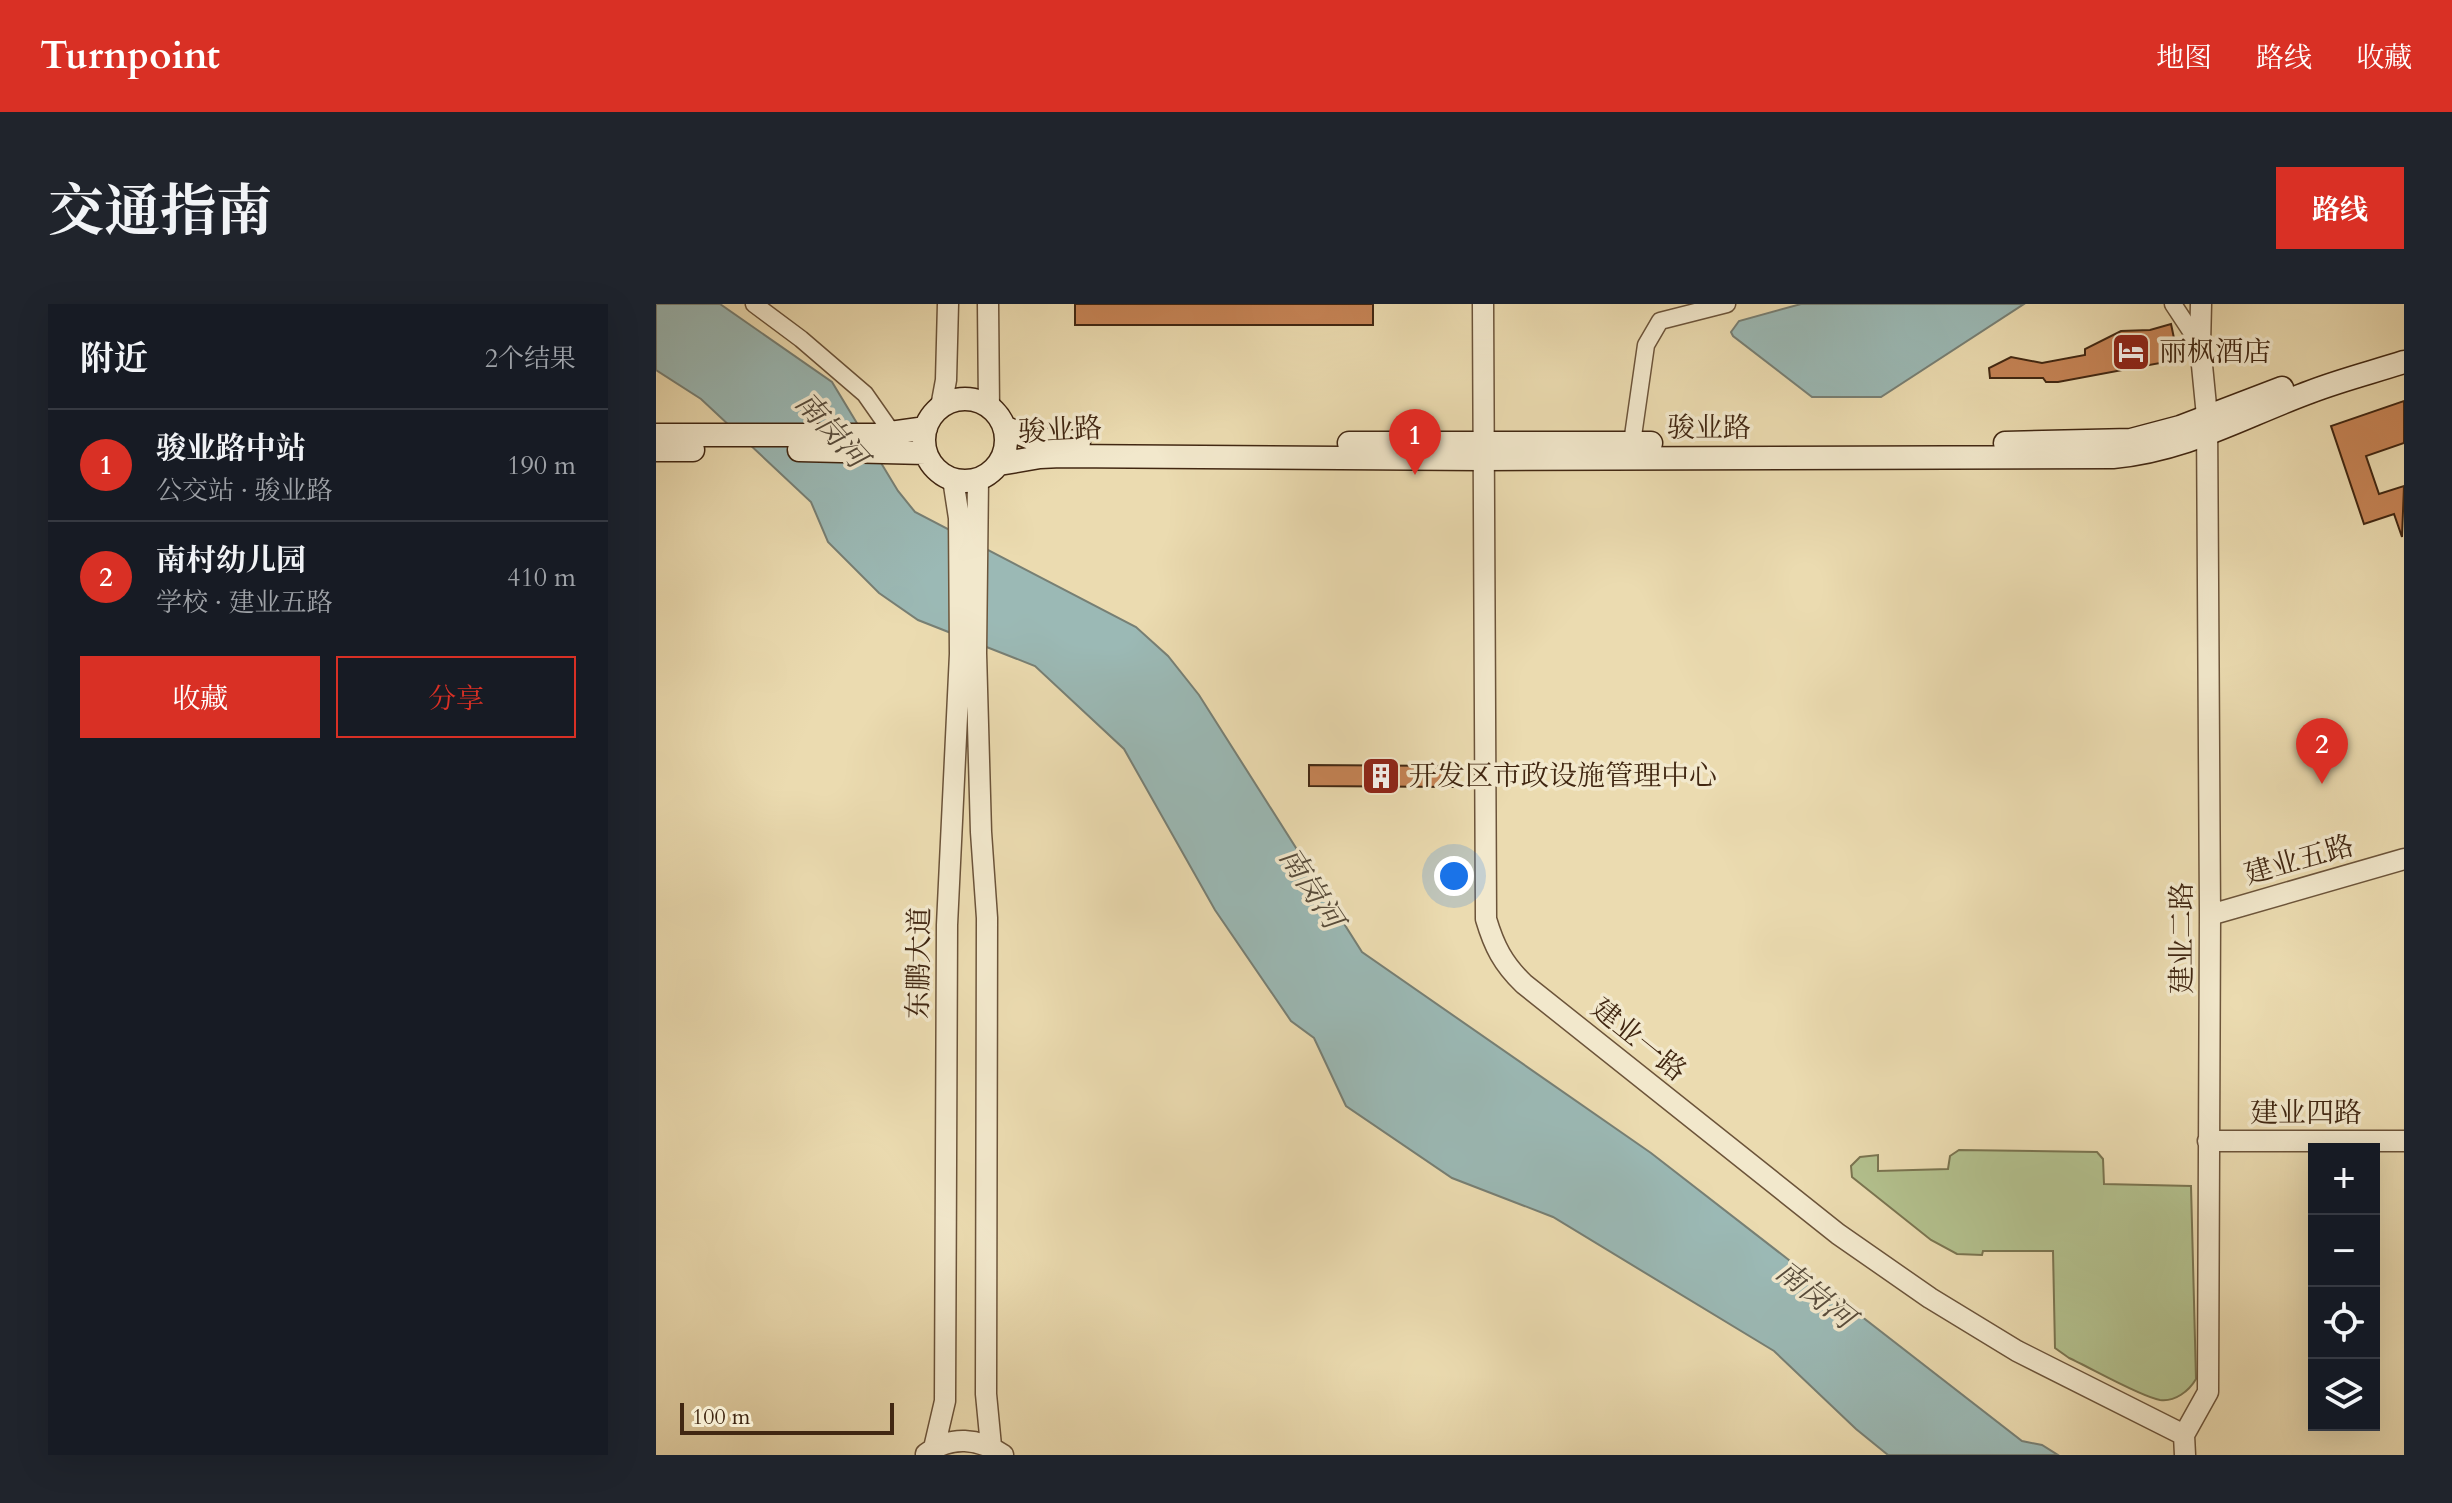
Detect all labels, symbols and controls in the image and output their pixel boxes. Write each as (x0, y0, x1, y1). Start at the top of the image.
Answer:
text: Turnpoint (40, 30, 220, 82)
text: 地图 (2156, 39, 2212, 77)
text: 路线 (2256, 39, 2312, 77)
text: 收藏 (2356, 39, 2412, 77)
button: 路线 (2276, 167, 2404, 249)
text: 交通指南 (48, 175, 272, 250)
hotel icon: 丽枫酒店 (2110, 331, 2152, 373)
place label: 丽枫酒店 (2159, 333, 2271, 371)
text: 附近 (80, 336, 148, 382)
text: 2个结果 (485, 341, 576, 376)
water label: 南岗河 (786, 383, 880, 481)
street label: 骏业路 (1017, 409, 1103, 451)
pin: 1 (1389, 409, 1441, 475)
street label: 骏业路 (1667, 409, 1751, 447)
text: 骏业路中站 (156, 428, 306, 469)
text: 1 (99, 448, 113, 483)
text: 190 m (507, 448, 576, 483)
text: 公交站 · 骏业路 (156, 473, 333, 508)
text: 南村幼儿园 (156, 540, 306, 581)
text: 2 (99, 560, 113, 595)
text: 410 m (507, 560, 576, 595)
text: 学校 · 建业五路 (156, 585, 333, 620)
button: 收藏 (80, 656, 320, 738)
button: 分享 (336, 656, 576, 738)
pin: 2 (2296, 718, 2348, 784)
building icon: 开发区市政设施管理中心 (1360, 755, 1402, 797)
place label: 开发区市政设施管理中心 (1409, 757, 1717, 795)
street label: 建业五路 (2240, 826, 2358, 894)
water label: 南岗河 (1269, 839, 1355, 941)
your location (1434, 856, 1474, 896)
street label: 建业二路 (2163, 882, 2201, 994)
street label: 东鹏大道 (899, 907, 939, 1019)
street label: 建业一路 (1584, 990, 1694, 1090)
street label: 建业四路 (2250, 1094, 2362, 1132)
map controls (2308, 1143, 2380, 1431)
button: + (2308, 1143, 2380, 1215)
button: − (2308, 1215, 2380, 1287)
water label: 南岗河 (1767, 1251, 1867, 1342)
button: locate (2308, 1287, 2380, 1359)
button: layers (2308, 1359, 2380, 1431)
scale bar (680, 1399, 894, 1435)
text: 100 m (692, 1402, 750, 1432)

